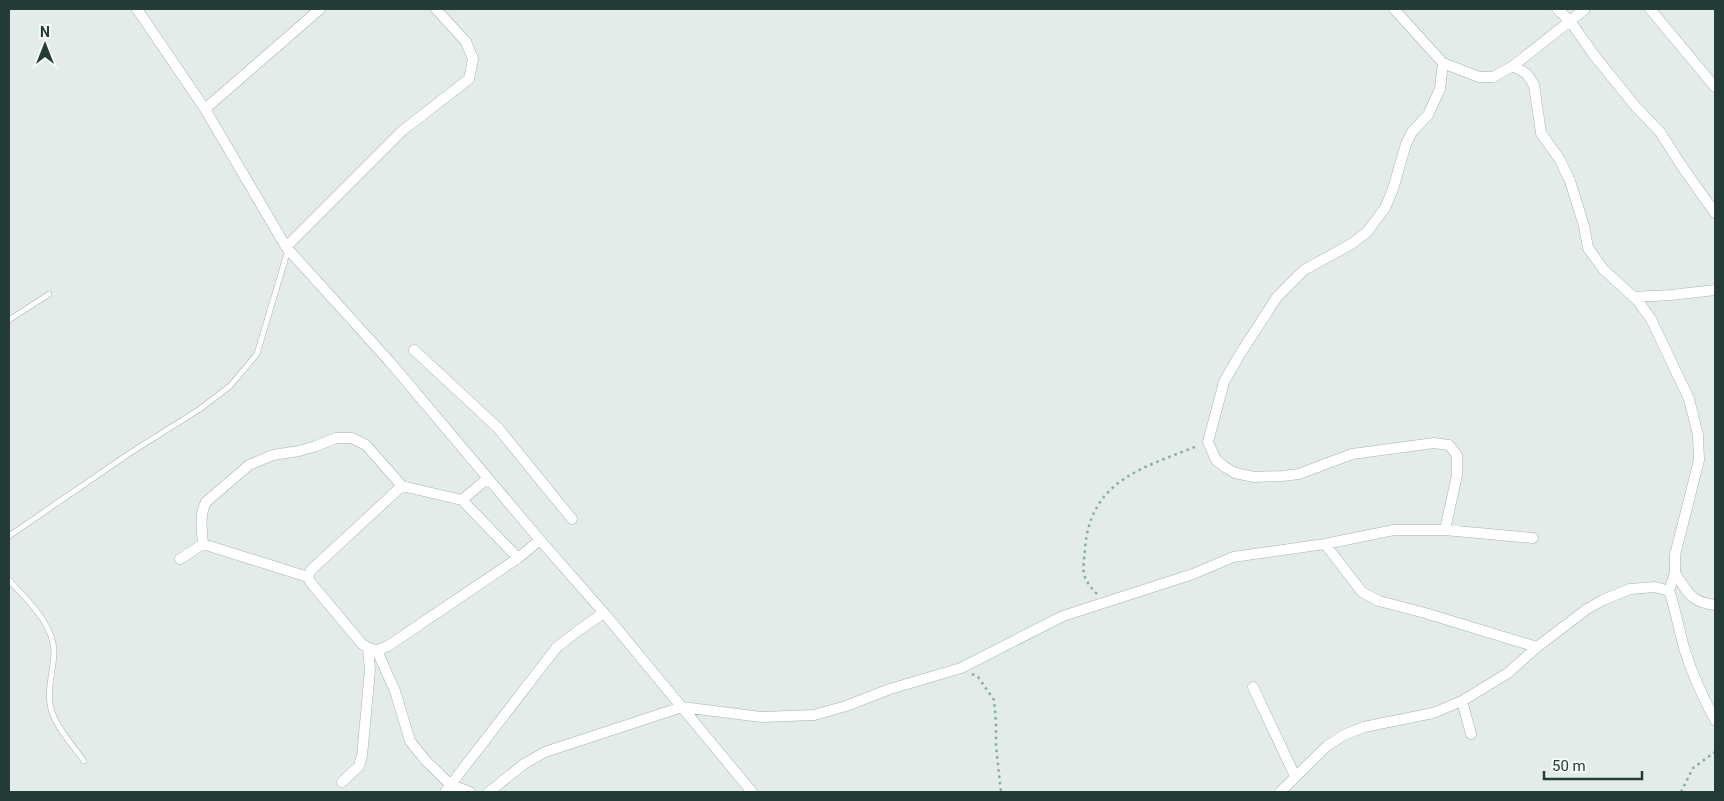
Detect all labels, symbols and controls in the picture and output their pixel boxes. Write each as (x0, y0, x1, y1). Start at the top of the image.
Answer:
north arrow (20, 20, 70, 70)
text: N (40, 24, 50, 40)
scale bar (1544, 748, 1642, 780)
text: 50 m (1552, 757, 1586, 775)

